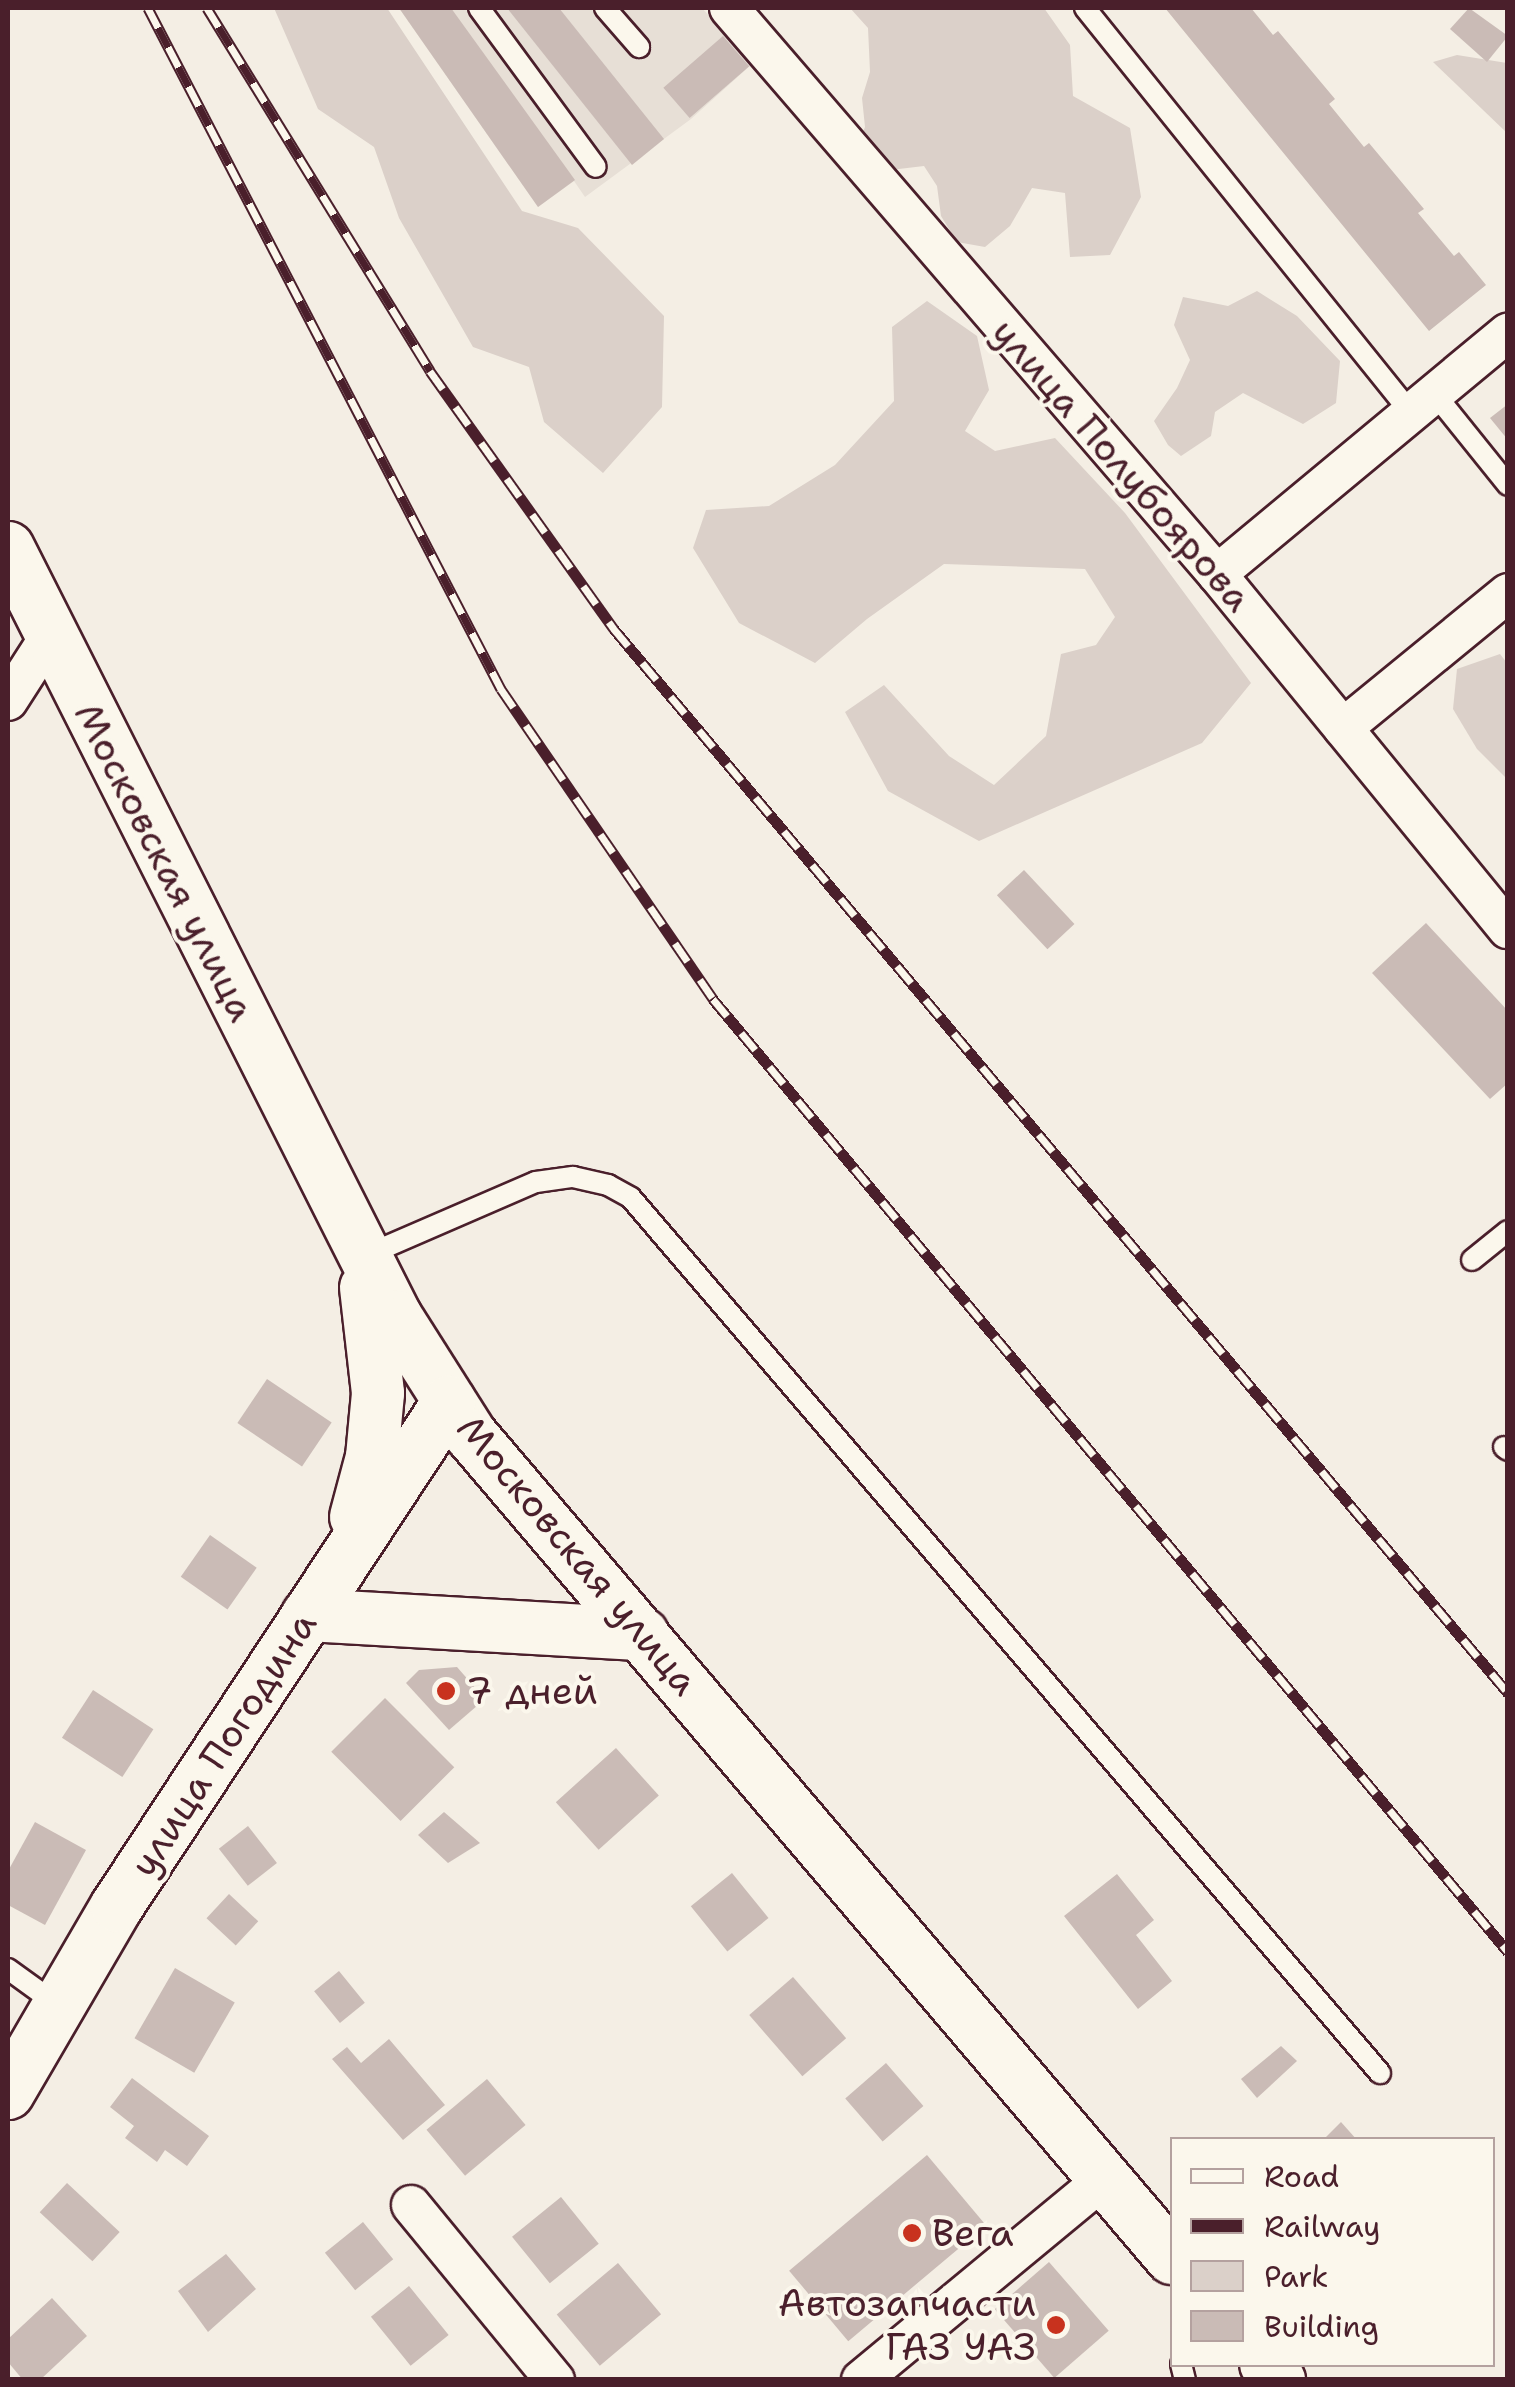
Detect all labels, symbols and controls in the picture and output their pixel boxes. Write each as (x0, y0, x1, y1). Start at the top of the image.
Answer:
street label: улица Полубоярова (983, 309, 1261, 621)
street label: Московская улица (65, 695, 265, 1029)
street label: Московская улица (448, 1406, 708, 1704)
street label: улица Погодина (120, 1603, 326, 1885)
place label: 7 дней (466, 1668, 598, 1714)
marker: 7 дней (435, 1680, 457, 1702)
legend (1170, 2137, 1495, 2367)
text: Road (1264, 2156, 1339, 2197)
text: Railway (1264, 2206, 1380, 2247)
place label: Вега (932, 2210, 1014, 2256)
marker: Вега (901, 2222, 923, 2244)
text: Park (1264, 2256, 1328, 2297)
place label: Автозапчасти ГАЗ УАЗ (778, 2280, 1036, 2370)
text: Building (1264, 2306, 1379, 2347)
marker: Автозапчасти ГАЗ УАЗ (1045, 2314, 1067, 2336)

